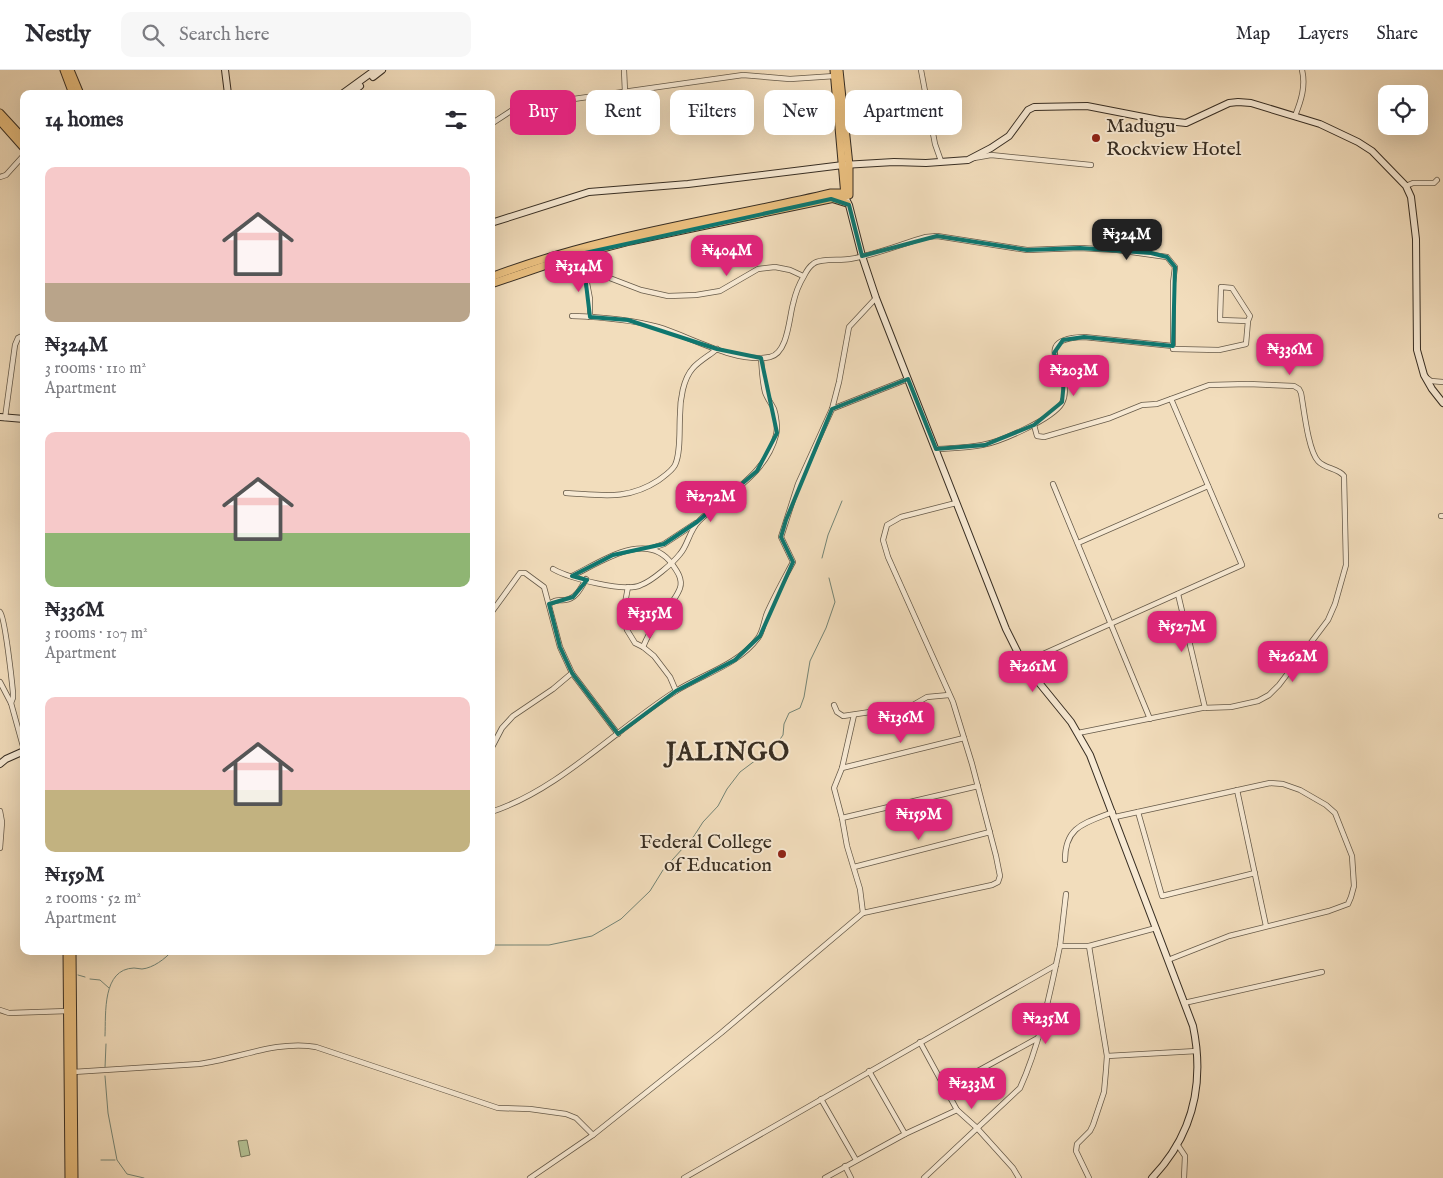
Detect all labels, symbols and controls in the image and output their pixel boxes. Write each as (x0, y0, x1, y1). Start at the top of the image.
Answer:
search box (121, 12, 471, 57)
text: Nestly (25, 19, 91, 50)
icon: search (139, 21, 167, 49)
text: Search here (179, 23, 269, 47)
text: Map (1236, 23, 1270, 46)
text: Layers (1298, 23, 1349, 46)
text: Share (1377, 23, 1418, 46)
map controls (1378, 85, 1428, 135)
button: locate (1378, 85, 1428, 135)
chip: Buy (510, 90, 576, 135)
chip: Rent (586, 90, 660, 135)
chip: Filters (670, 90, 754, 135)
chip: New (764, 90, 835, 135)
chip: Apartment (845, 90, 962, 135)
icon: filters (442, 106, 470, 134)
text: 14 homes (45, 107, 123, 134)
place label: Madugu Rockview Hotel (1106, 114, 1242, 162)
marker: Madugu Rockview Hotel (1090, 132, 1102, 144)
icon: home (213, 199, 303, 289)
pin: ₦324M (1092, 218, 1162, 261)
text: ₦324M (1103, 225, 1151, 245)
pin: ₦404M (692, 234, 762, 277)
text: ₦404M (702, 241, 752, 261)
pin: ₦314M (544, 250, 614, 293)
text: ₦314M (556, 257, 602, 277)
text: ₦324M (45, 332, 108, 359)
pin: ₦336M (1255, 334, 1325, 376)
text: ₦336M (1267, 340, 1313, 360)
pin: ₦203M (1039, 354, 1109, 397)
text: 3 rooms · 110 m² (45, 359, 146, 379)
text: ₦203M (1050, 361, 1098, 381)
text: Apartment (45, 379, 116, 399)
icon: home (213, 464, 303, 554)
pin: ₦272M (676, 480, 746, 523)
text: ₦272M (687, 487, 735, 507)
text: ₦336M (45, 597, 104, 624)
pin: ₦315M (615, 598, 685, 640)
text: ₦315M (628, 604, 672, 624)
pin: ₦527M (1147, 610, 1217, 653)
text: ₦527M (1158, 617, 1206, 637)
text: 3 rooms · 107 m² (45, 624, 148, 644)
pin: ₦262M (1258, 640, 1328, 683)
text: Apartment (45, 644, 116, 664)
text: ₦262M (1269, 647, 1317, 667)
pin: ₦261M (998, 650, 1068, 693)
text: ₦261M (1010, 657, 1056, 677)
pin: ₦136M (866, 702, 936, 744)
text: ₦136M (878, 708, 924, 728)
icon: home (213, 729, 303, 819)
district label: JALINGO (663, 737, 790, 769)
pin: ₦159M (884, 798, 954, 841)
text: ₦159M (896, 805, 942, 825)
place label: Federal College of Education (640, 830, 772, 878)
marker: Federal College of Education (776, 848, 788, 860)
text: ₦159M (45, 862, 105, 889)
text: 2 rooms · 52 m² (45, 889, 141, 909)
text: Apartment (45, 909, 116, 929)
pin: ₦235M (1011, 1002, 1081, 1045)
text: ₦235M (1023, 1009, 1069, 1029)
pin: ₦233M (937, 1068, 1007, 1110)
text: ₦233M (949, 1074, 995, 1094)

